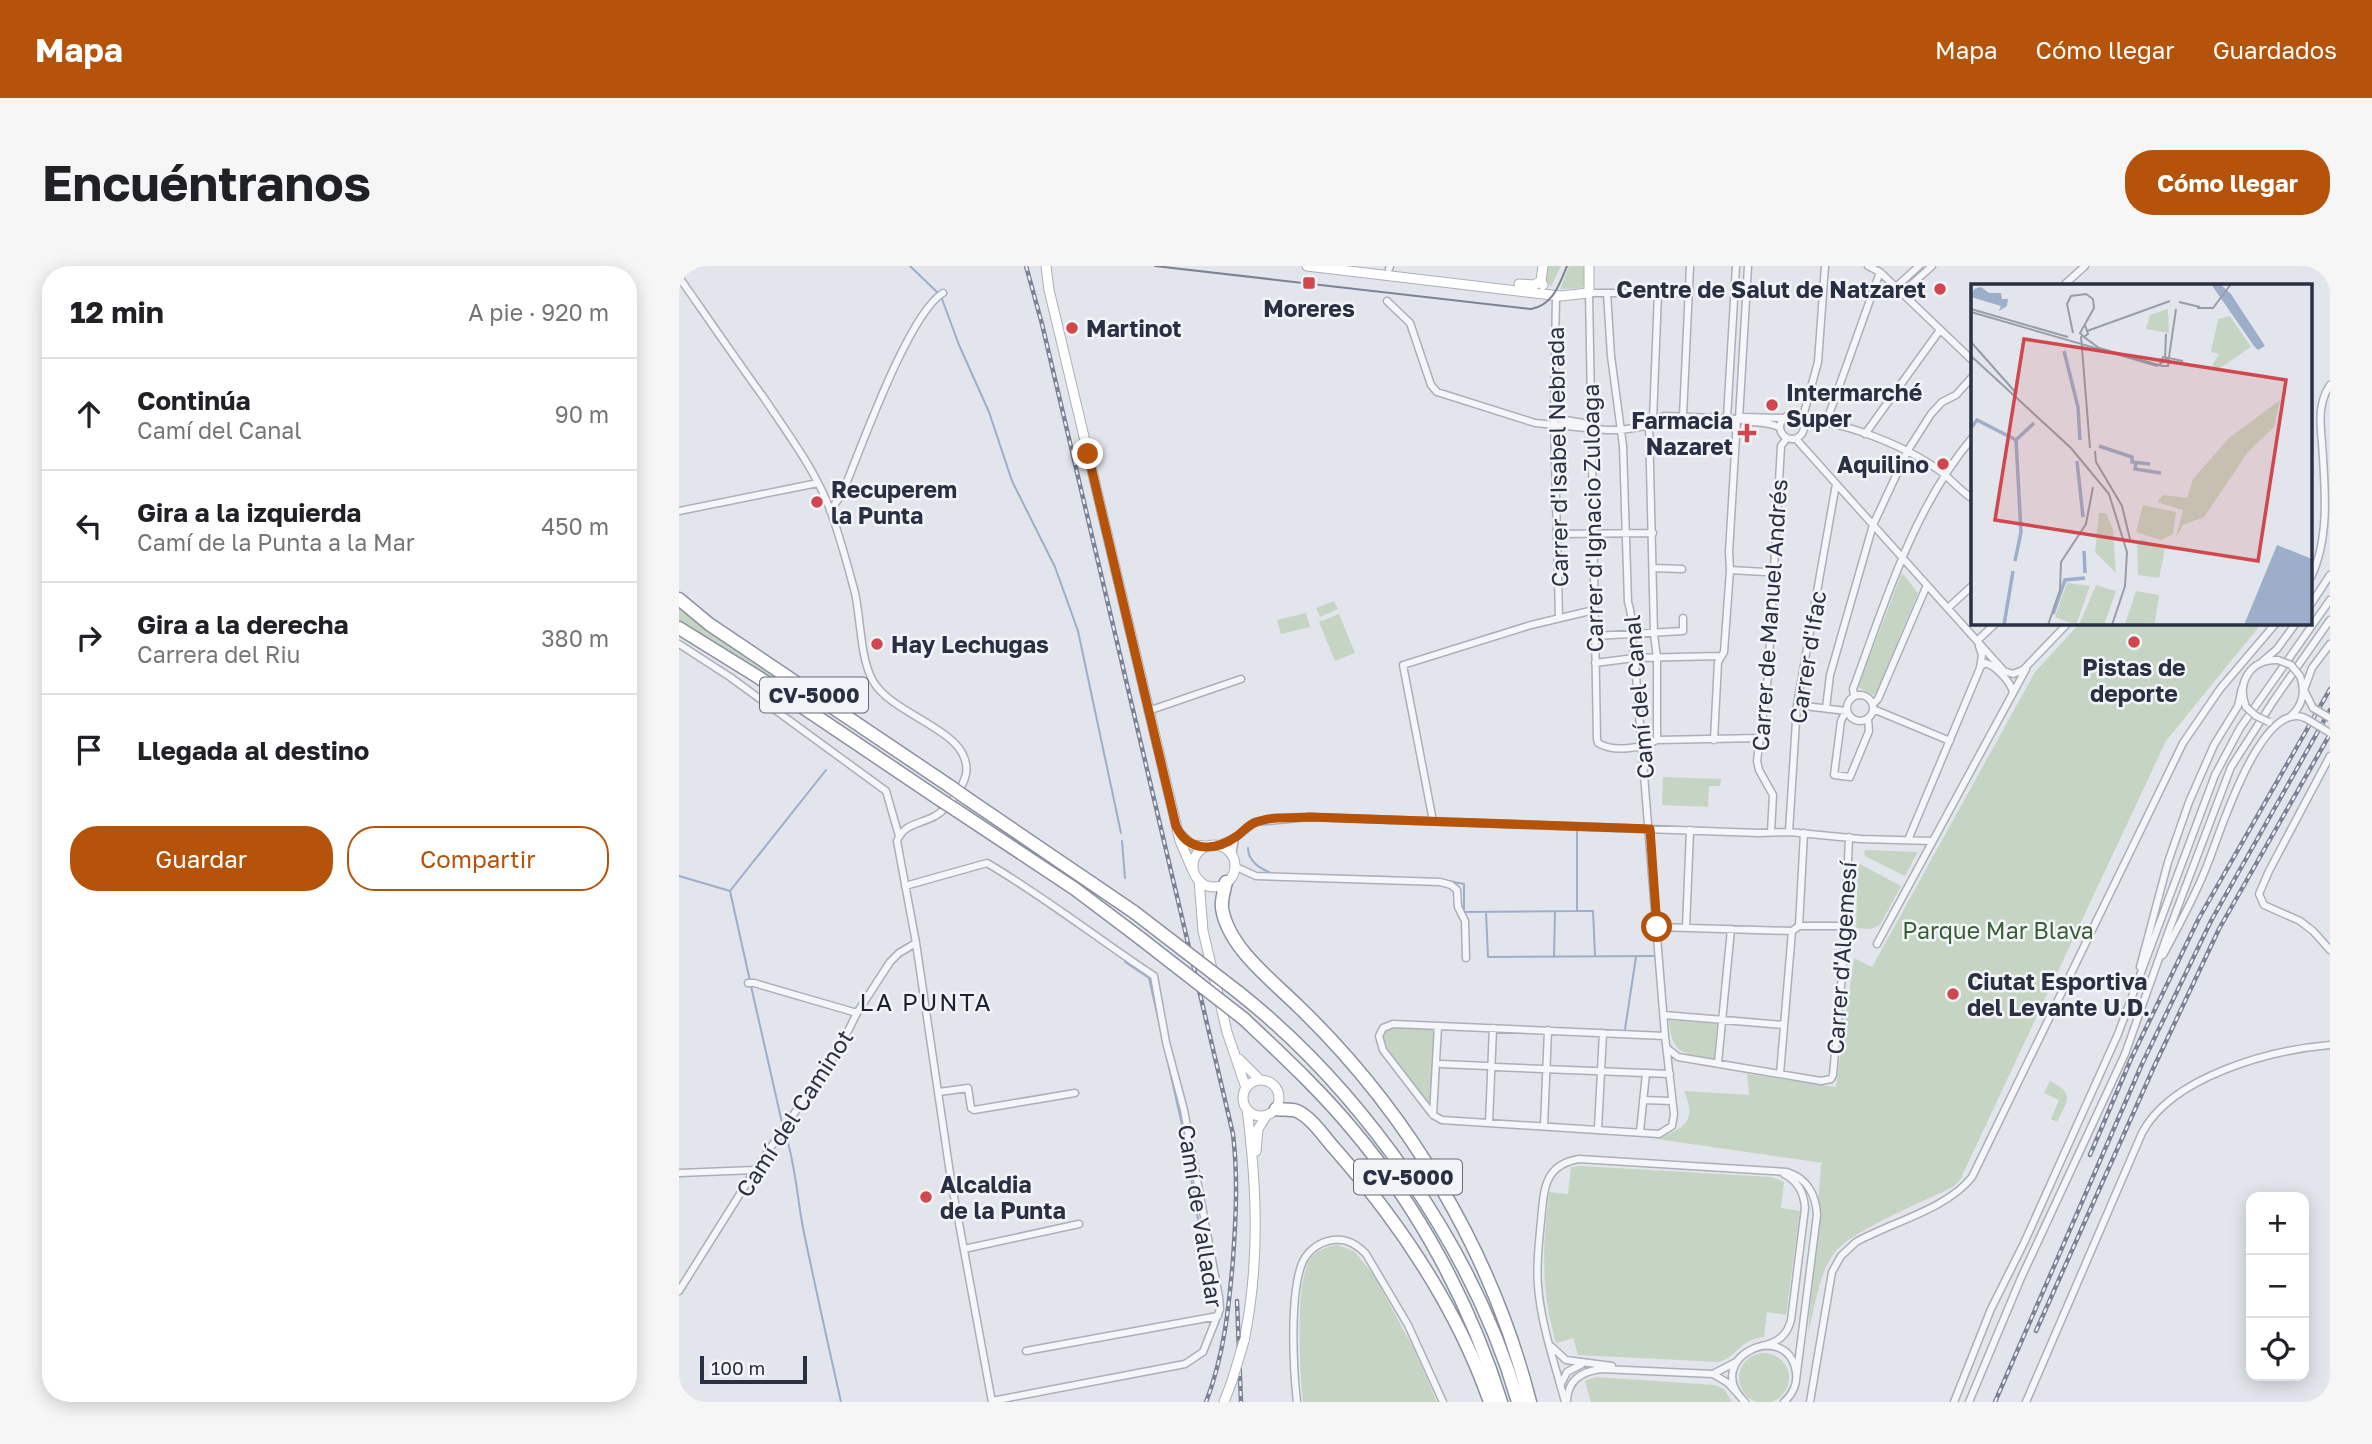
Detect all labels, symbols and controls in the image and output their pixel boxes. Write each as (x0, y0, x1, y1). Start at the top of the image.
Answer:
text: Mapa (35, 30, 123, 69)
text: Mapa (1935, 35, 1998, 64)
text: Cómo llegar (2036, 35, 2175, 64)
text: Guardados (2213, 35, 2337, 64)
button: Cómo llegar (2125, 150, 2330, 215)
text: Encuéntranos (42, 153, 371, 212)
marker: Moreres (1301, 275, 1317, 291)
place label: Centre de Salut de Natzaret (1616, 275, 1926, 303)
marker: Centre de Salut de Natzaret (1932, 281, 1948, 297)
inset map (1971, 284, 2312, 625)
text: 12 min (70, 294, 164, 330)
place label: Moreres (1263, 294, 1355, 322)
text: A pie · 920 m (468, 298, 609, 326)
place label: Martinot (1086, 314, 1182, 342)
marker: Martinot (1064, 320, 1080, 336)
street label: Carrer d'Isabel Nebrada (1541, 327, 1573, 587)
place label: Intermarché Super (1786, 378, 1922, 432)
street label: Carrer d'Ignacio Zuloaga (1576, 383, 1608, 653)
text: Continúa (137, 385, 251, 416)
icon: ahead (70, 395, 108, 433)
marker: Intermarché Super (1764, 397, 1780, 413)
text: 90 m (555, 400, 609, 428)
place label: Farmacia Nazaret (1631, 406, 1733, 460)
text: Camí del Canal (137, 416, 302, 444)
marker: Farmacia Nazaret (1739, 425, 1755, 441)
route end (1072, 438, 1103, 469)
place label: Aquilino (1837, 450, 1929, 478)
marker: Aquilino (1935, 456, 1951, 472)
place label: Recuperem la Punta (831, 475, 957, 529)
street label: Carrer de Manuel Andrés (1746, 478, 1792, 752)
marker: Recuperem la Punta (809, 494, 825, 510)
text: Gira a la izquierda (137, 497, 361, 528)
icon: left (70, 507, 108, 545)
text: 450 m (541, 512, 609, 540)
text: Camí de la Punta a la Mar (137, 528, 415, 556)
street label: Carrer d'Ifac (1783, 588, 1831, 726)
text: Gira a la derecha (137, 609, 349, 640)
street label: Camí del Canal (1617, 614, 1659, 780)
icon: right (70, 619, 108, 657)
text: 380 m (541, 624, 609, 652)
place label: Hay Lechugas (891, 630, 1049, 658)
marker: Pistas de deporte (2126, 634, 2142, 650)
marker: Hay Lechugas (869, 636, 885, 652)
text: Carrera del Riu (137, 640, 300, 668)
place label: Pistas de deporte (2082, 653, 2186, 707)
road number: CV-5000 (760, 678, 868, 712)
icon: arrive (70, 731, 108, 769)
text: Llegada al destino (137, 735, 369, 766)
button: Guardar (70, 826, 333, 891)
button: Compartir (347, 826, 609, 891)
street label: Carrer d'Algemesí (1820, 859, 1862, 1055)
route start (1641, 911, 1672, 942)
park label: Parque Mar Blava (1902, 916, 2094, 944)
place label: Ciutat Esportiva del Levante U.D. (1967, 967, 2150, 1021)
marker: Ciutat Esportiva del Levante U.D. (1945, 986, 1961, 1002)
district label: LA PUNTA (860, 987, 993, 1016)
street label: Camí del Caminot (729, 1024, 859, 1202)
street label: Camí de Valladar (1173, 1122, 1229, 1310)
road number: CV-5000 (1354, 1160, 1462, 1194)
place label: Alcaldia de la Punta (940, 1170, 1066, 1224)
marker: Alcaldia de la Punta (918, 1189, 934, 1205)
map controls (2246, 1192, 2309, 1381)
button: + (2246, 1192, 2309, 1255)
button: − (2246, 1255, 2309, 1318)
button: locate (2246, 1318, 2309, 1381)
scale bar (700, 1353, 807, 1385)
text: 100 m (711, 1356, 765, 1379)

